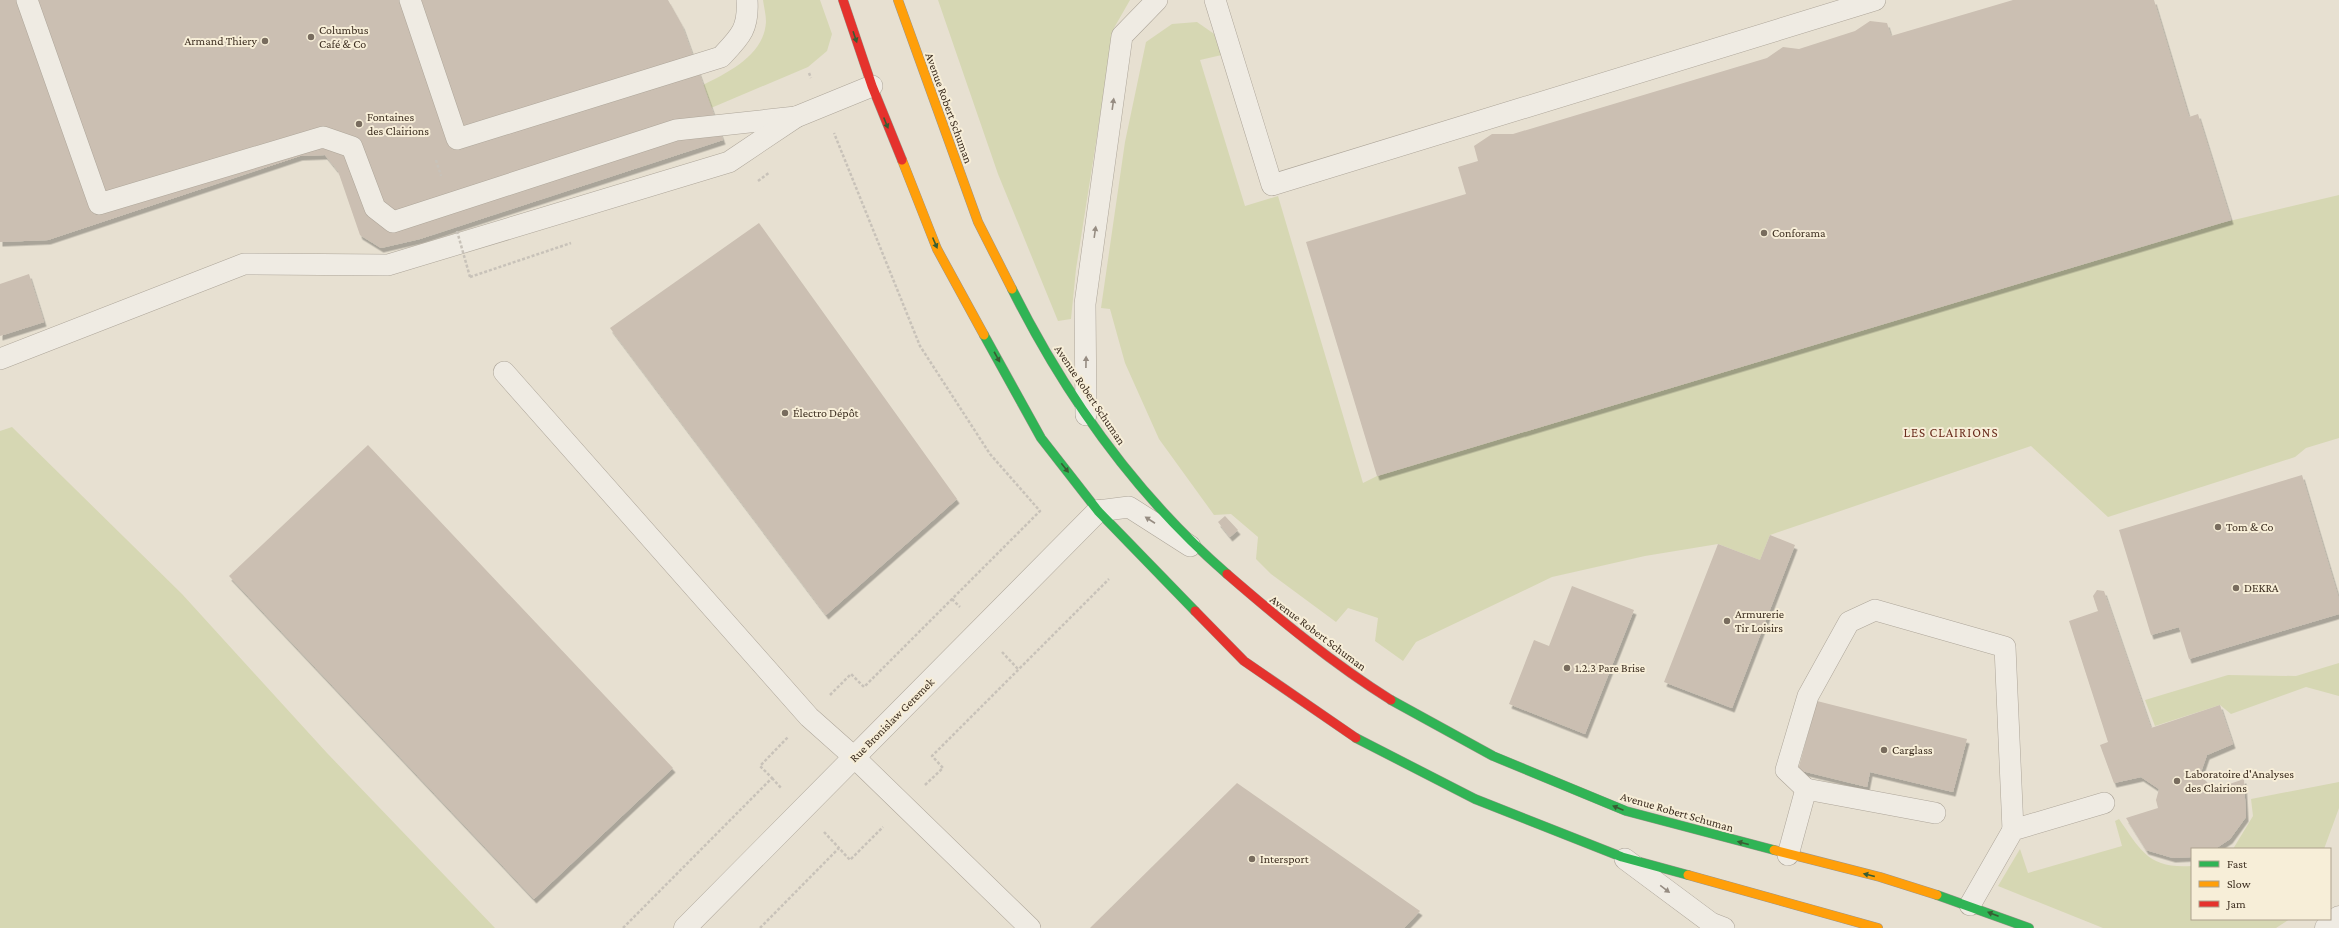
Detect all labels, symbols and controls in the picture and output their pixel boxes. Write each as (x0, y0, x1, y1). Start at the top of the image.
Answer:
place label: Columbus Café & Co (319, 23, 369, 51)
one-way arrow (852, 31, 858, 43)
marker: Columbus Café & Co (306, 32, 316, 42)
place label: Armand Thiery (184, 34, 257, 48)
marker: Armand Thiery (260, 36, 270, 46)
street label: Avenue Robert Schuman (922, 51, 976, 166)
one-way arrow (1110, 97, 1116, 110)
place label: Fontaines des Clairions (367, 110, 429, 138)
one-way arrow (884, 117, 890, 129)
marker: Fontaines des Clairions (354, 119, 364, 129)
one-way arrow (1092, 226, 1098, 238)
place label: Conforama (1772, 226, 1826, 240)
marker: Conforama (1759, 228, 1769, 238)
one-way arrow (932, 238, 938, 249)
street label: Avenue Robert Schuman (1051, 343, 1129, 448)
one-way arrow (994, 351, 1001, 363)
one-way arrow (1083, 355, 1089, 368)
place label: Électro Dépôt (793, 406, 860, 420)
marker: Électro Dépôt (780, 408, 790, 418)
district label: LES CLAIRIONS (1903, 425, 1999, 440)
one-way arrow (1060, 463, 1068, 473)
one-way arrow (1144, 517, 1156, 524)
place label: Tom & Co (2226, 520, 2274, 534)
marker: Tom & Co (2213, 522, 2223, 532)
place label: DEKRA (2244, 581, 2279, 595)
marker: DEKRA (2231, 583, 2241, 593)
street label: Avenue Robert Schuman (1267, 592, 1369, 674)
place label: Armurerie Tir Loisirs (1735, 607, 1784, 635)
marker: Armurerie Tir Loisirs (1722, 616, 1732, 626)
place label: 1.2.3 Pare Brise (1575, 661, 1645, 675)
marker: 1.2.3 Pare Brise (1562, 663, 1572, 673)
street label: Rue Bronislaw Geremek (847, 675, 937, 765)
place label: Carglass (1892, 743, 1933, 757)
marker: Carglass (1879, 745, 1889, 755)
place label: Laboratoire d'Analyses des Clairions (2185, 767, 2294, 795)
marker: Laboratoire d'Analyses des Clairions (2172, 776, 2182, 786)
street label: Avenue Robert Schuman (1619, 789, 1736, 835)
one-way arrow (1612, 805, 1623, 811)
one-way arrow (1737, 839, 1749, 845)
legend (2191, 848, 2331, 920)
place label: Intersport (1260, 852, 1310, 866)
marker: Intersport (1247, 854, 1257, 864)
text: Fast (2227, 857, 2248, 871)
one-way arrow (1863, 871, 1875, 877)
text: Slow (2227, 877, 2251, 891)
one-way arrow (1660, 885, 1670, 893)
text: Jam (2226, 897, 2246, 911)
one-way arrow (1986, 910, 1998, 916)

